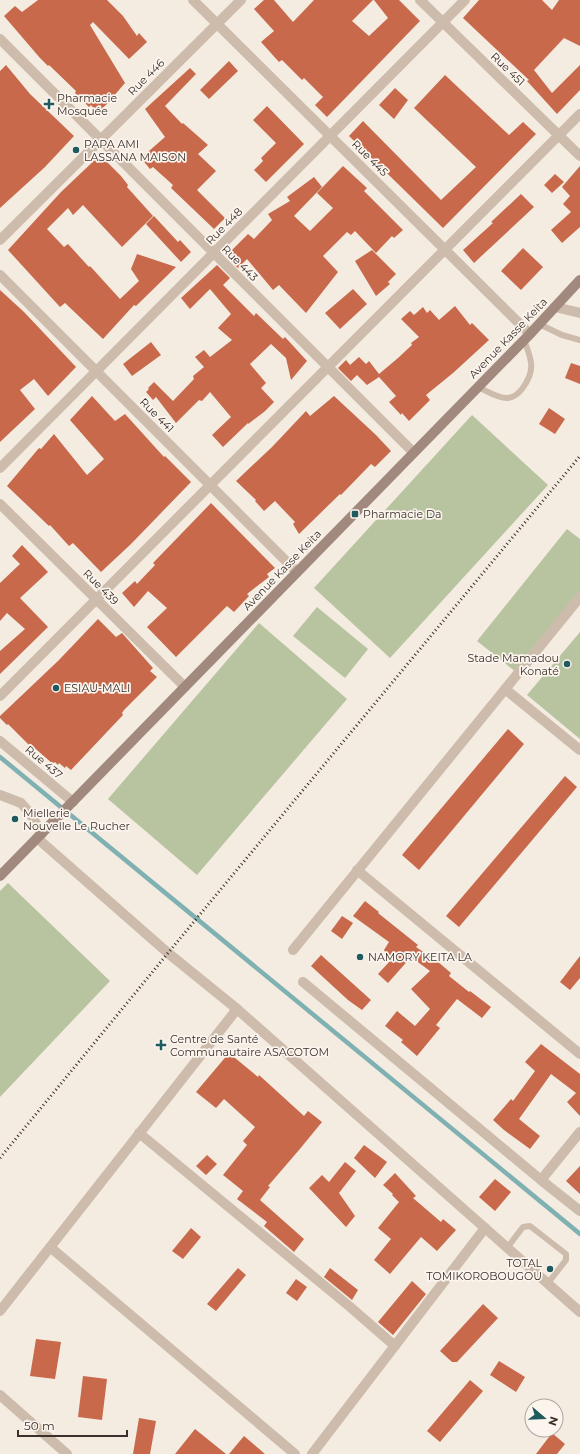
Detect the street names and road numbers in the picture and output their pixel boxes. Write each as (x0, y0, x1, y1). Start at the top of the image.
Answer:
street label: Rue 451 (488, 49, 528, 89)
street label: Rue 446 (125, 56, 167, 98)
street label: Rue 445 (349, 137, 391, 179)
street label: Rue 448 (203, 205, 245, 247)
street label: Rue 443 (219, 242, 261, 284)
street label: Avenue Kasse Keita (466, 295, 550, 381)
street label: Rue 441 (137, 395, 177, 435)
street label: Avenue Kasse Keita (240, 527, 324, 613)
street label: Rue 439 (80, 566, 122, 608)
street label: Rue 437 (22, 742, 66, 782)

